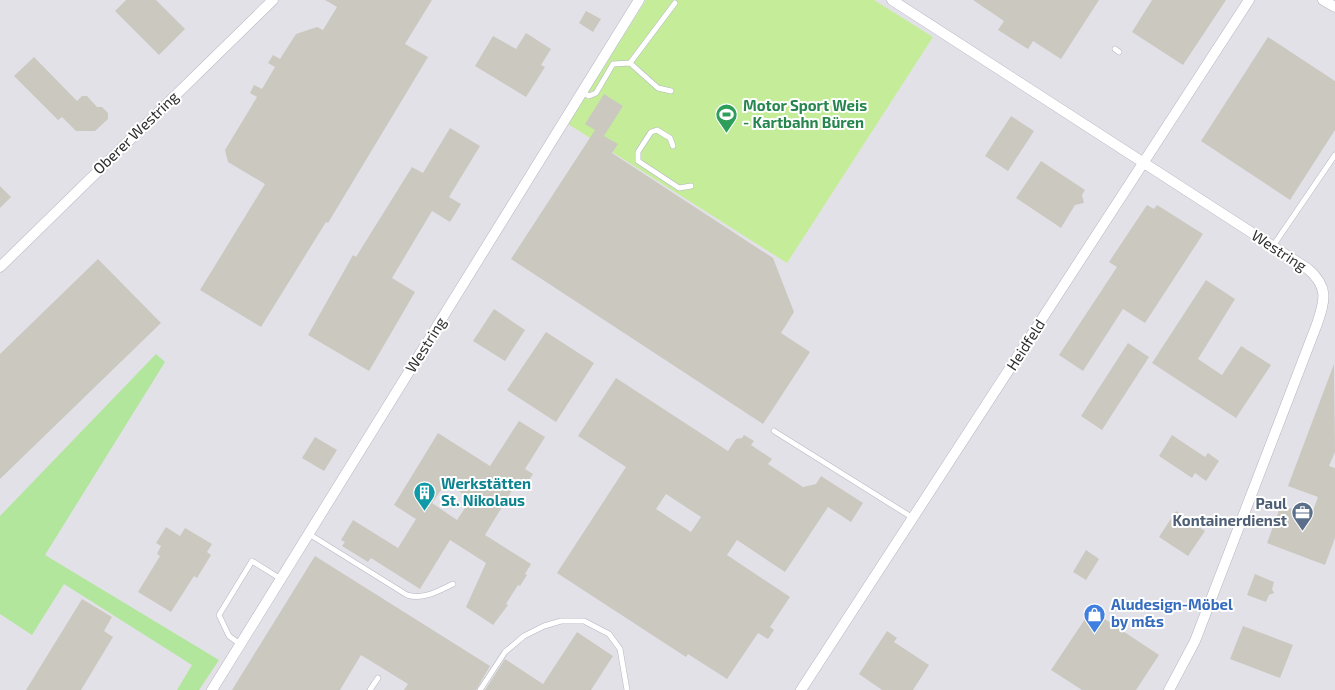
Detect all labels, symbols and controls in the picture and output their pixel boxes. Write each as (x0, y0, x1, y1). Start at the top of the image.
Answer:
street label: Oberer Westring (89, 87, 182, 177)
place label: Motor Sport Weis - Kartbahn Büren (743, 96, 867, 131)
sports icon: Motor Sport Weis - Kartbahn Büren (715, 103, 739, 134)
street label: Westring (1249, 226, 1311, 275)
street label: Westring (401, 313, 450, 376)
street label: Heidfeld (1002, 316, 1048, 373)
place label: Werkstätten St. Nikolaus (441, 474, 531, 509)
building icon: Werkstätten St. Nikolaus (413, 481, 437, 512)
place label: Paul Kontainerdienst (1173, 494, 1287, 529)
office icon: Paul Kontainerdienst (1291, 501, 1315, 532)
place label: Aludesign-Möbel by m&s (1111, 595, 1233, 631)
shop icon: Aludesign-Möbel by m&s (1083, 602, 1107, 633)

